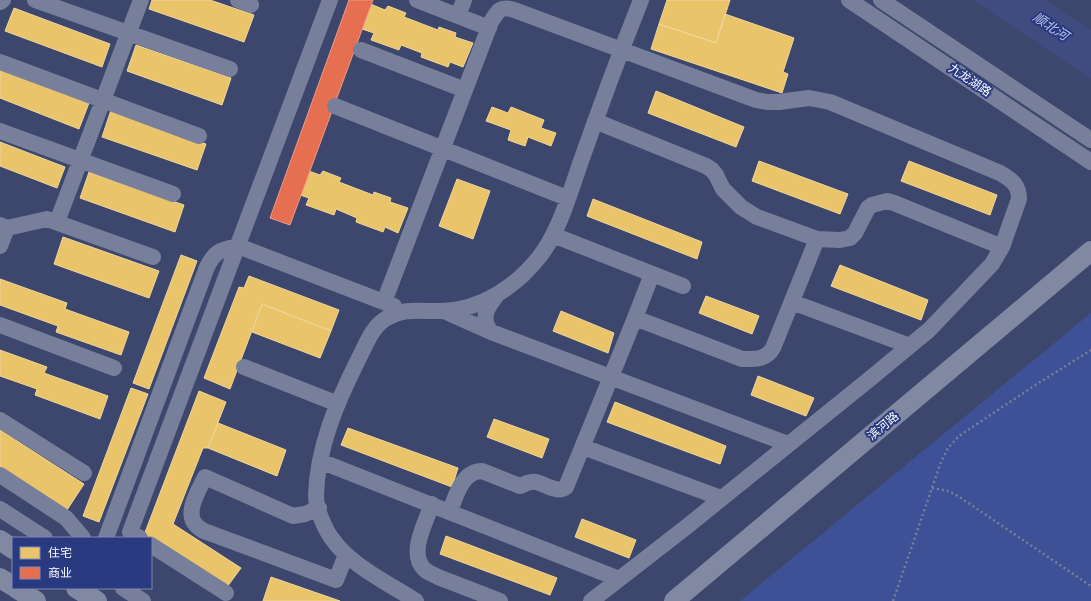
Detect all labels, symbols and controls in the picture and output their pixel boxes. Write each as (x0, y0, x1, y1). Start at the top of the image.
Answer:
water label: 顺北河 (1030, 8, 1075, 46)
street label: 九龙湖路 (946, 59, 995, 100)
street label: 滨河路 (863, 408, 902, 444)
legend (12, 537, 152, 589)
text: 住宅 (48, 544, 72, 561)
text: 商业 (48, 564, 72, 581)

